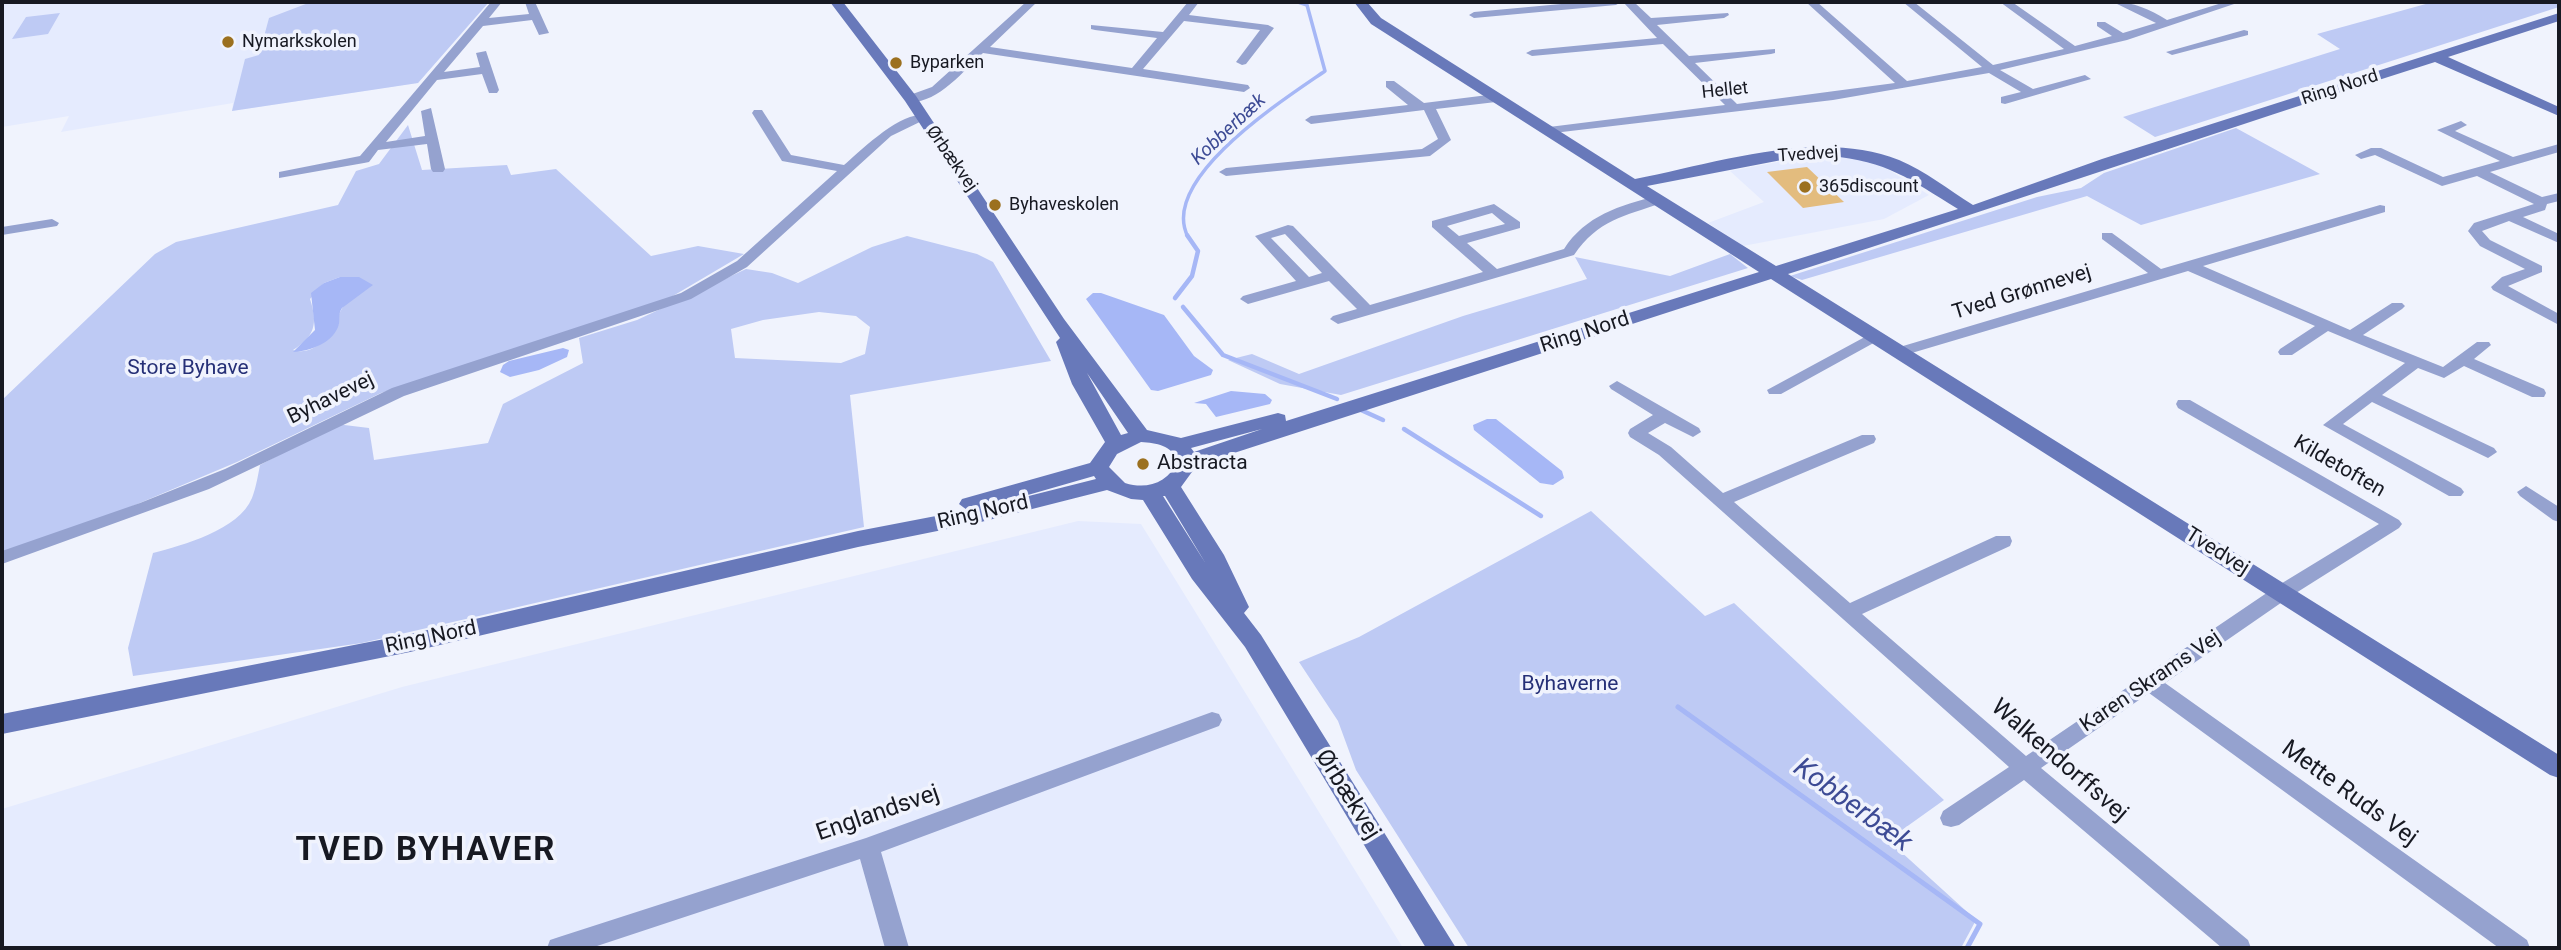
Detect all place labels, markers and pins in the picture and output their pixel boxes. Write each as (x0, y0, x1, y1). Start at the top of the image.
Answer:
place label: Nymarkskolen (242, 31, 357, 53)
marker: Nymarkskolen (220, 34, 236, 50)
place label: Byparken (910, 52, 984, 74)
marker: Byparken (888, 55, 904, 71)
place label: 365discount (1819, 176, 1919, 198)
marker: 365discount (1797, 179, 1813, 195)
place label: Byhaveskolen (1009, 194, 1119, 216)
marker: Byhaveskolen (987, 197, 1003, 213)
place label: Abstracta (1157, 451, 1248, 477)
marker: Abstracta (1135, 456, 1151, 472)

